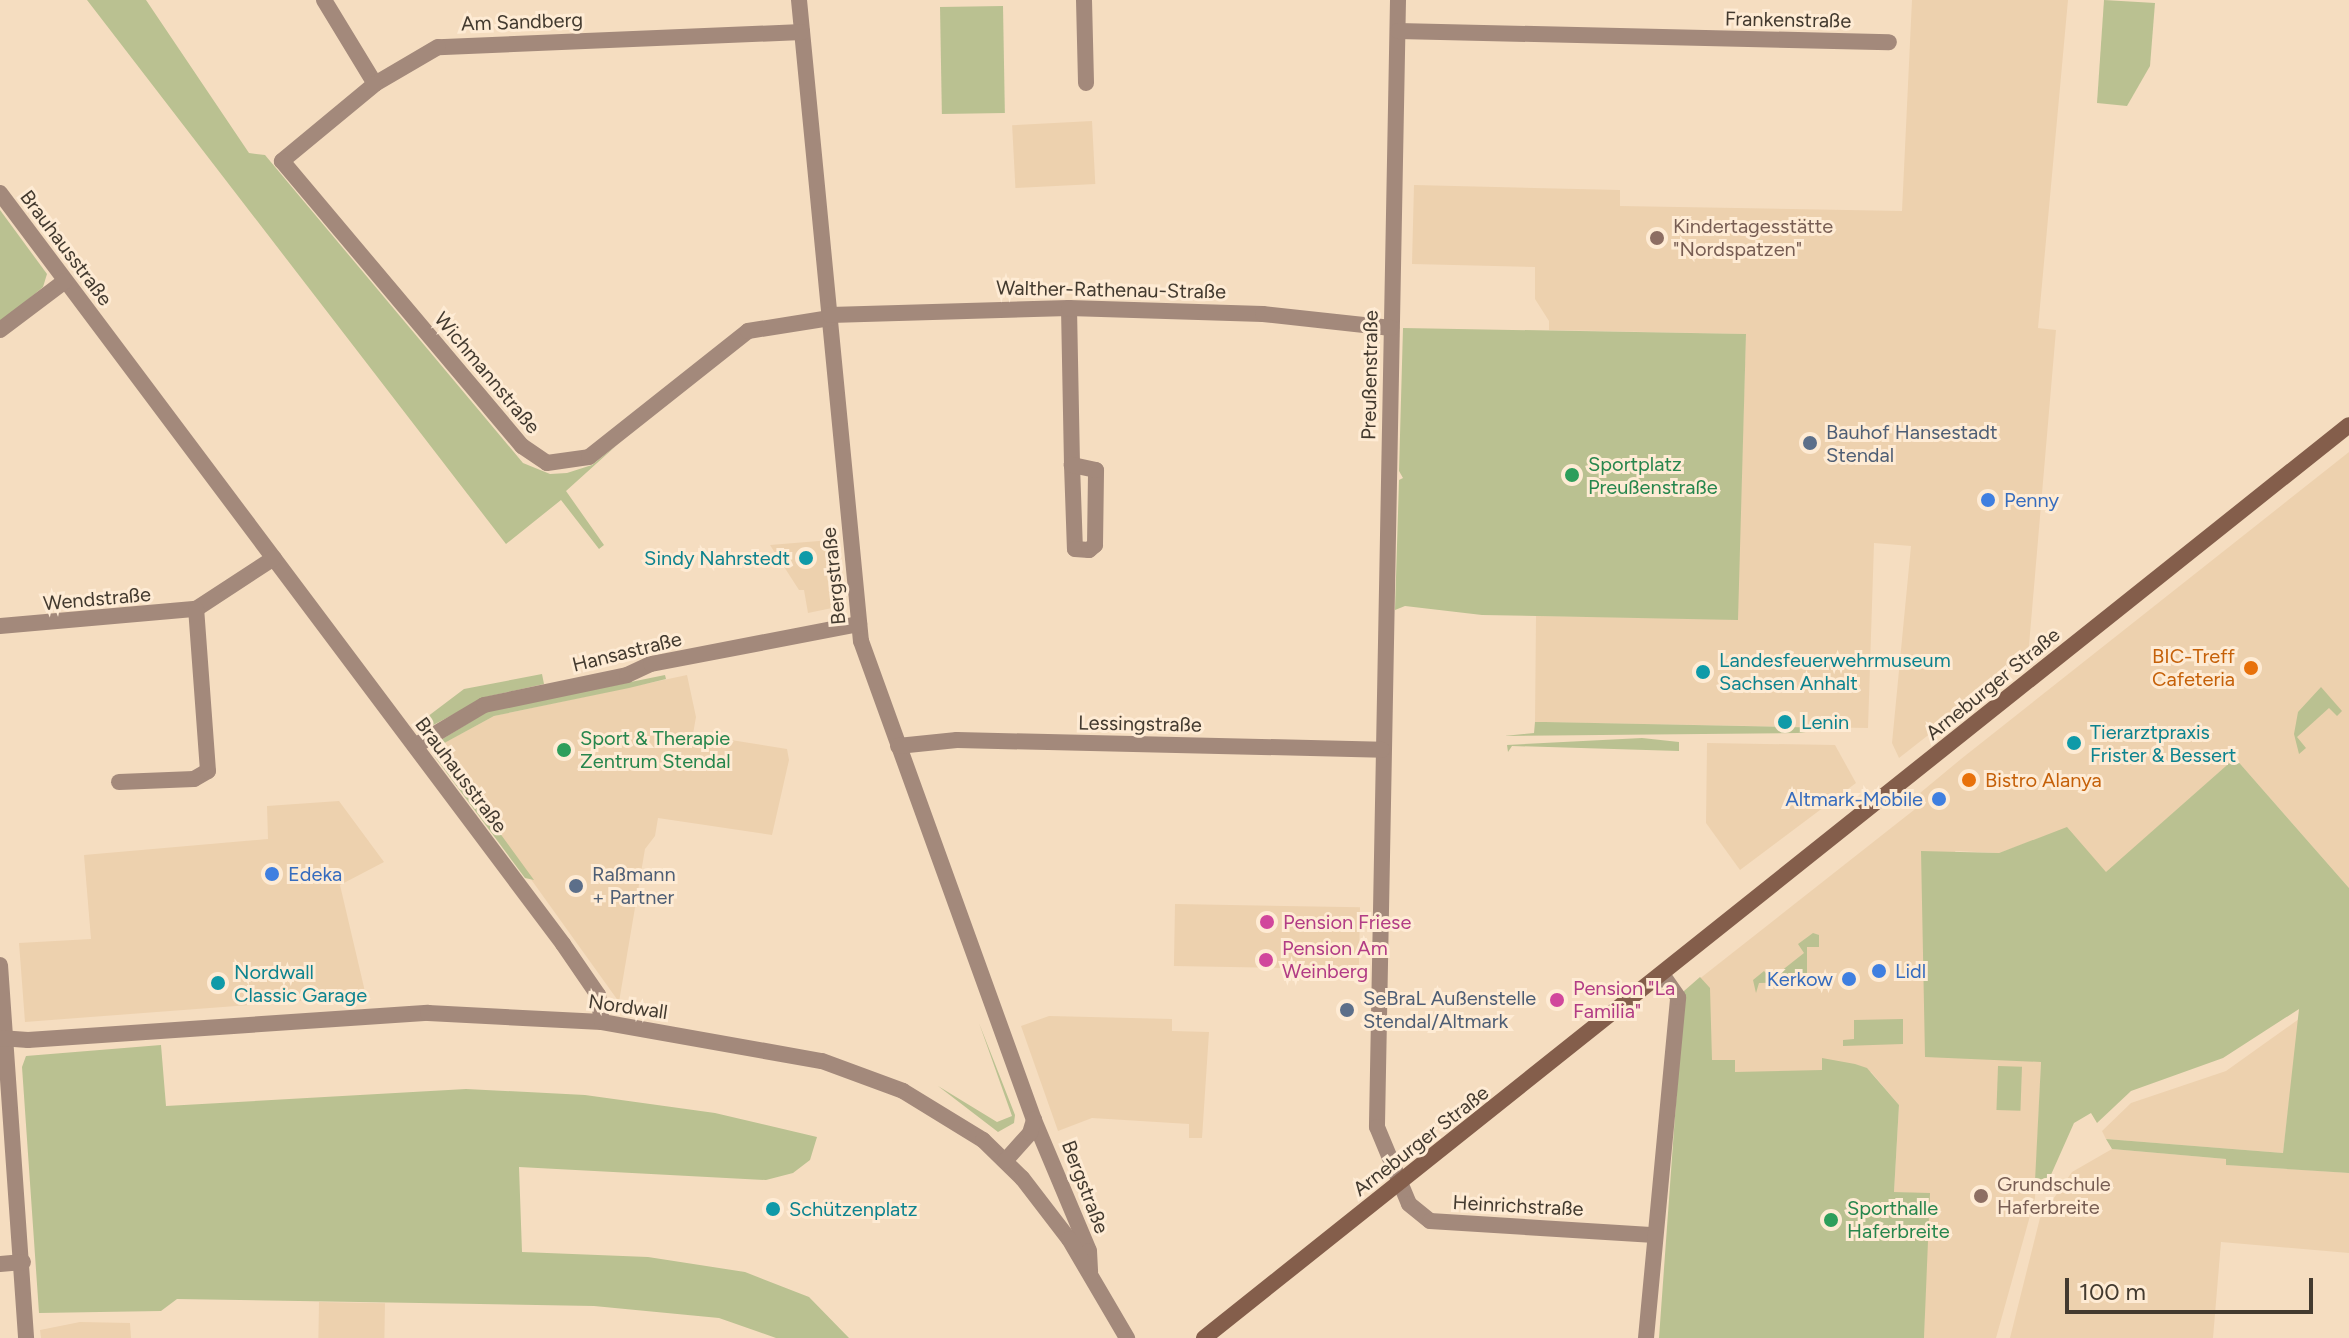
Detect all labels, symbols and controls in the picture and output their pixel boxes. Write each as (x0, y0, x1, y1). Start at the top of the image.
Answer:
street label: Frankenstraße (1725, 7, 1851, 33)
street label: Am Sandberg (461, 8, 583, 36)
street label: Brauhausstraße (15, 186, 117, 310)
place label: Kindertagesstätte "Nordspatzen" (1673, 214, 1833, 261)
marker: Kindertagesstätte "Nordspatzen" (1648, 229, 1666, 247)
street label: Walther-Rathenau-Straße (996, 276, 1226, 304)
street label: Wichmannstraße (429, 307, 545, 439)
street label: Preußenstraße (1357, 310, 1383, 440)
place label: Bauhof Hansestadt Stendal (1826, 420, 1998, 467)
marker: Bauhof Hansestadt Stendal (1801, 434, 1819, 452)
place label: Sportplatz Preußenstraße (1588, 452, 1718, 499)
marker: Sportplatz Preußenstraße (1563, 466, 1581, 484)
place label: Penny (2004, 488, 2059, 512)
marker: Penny (1979, 491, 1997, 509)
street label: Bergstraße (817, 526, 851, 626)
place label: Sindy Nahrstedt (644, 546, 790, 570)
marker: Sindy Nahrstedt (797, 549, 815, 567)
street label: Wendstraße (42, 582, 152, 616)
street label: Arneburger Straße (1921, 623, 2065, 745)
street label: Hansastraße (570, 627, 684, 677)
place label: BIC-Treff Cafeteria (2152, 644, 2235, 691)
place label: Landesfeuerwehrmuseum Sachsen Anhalt (1719, 648, 1951, 695)
marker: BIC-Treff Cafeteria (2242, 659, 2260, 677)
marker: Landesfeuerwehrmuseum Sachsen Anhalt (1694, 663, 1712, 681)
place label: Lenin (1801, 710, 1849, 734)
street label: Lessingstraße (1078, 711, 1202, 737)
street label: Brauhausstraße (410, 713, 512, 837)
marker: Lenin (1776, 713, 1794, 731)
place label: Tierarztpraxis Frister & Bessert (2090, 720, 2236, 767)
place label: Sport & Therapie Zentrum Stendal (580, 726, 731, 773)
marker: Tierarztpraxis Frister & Bessert (2065, 734, 2083, 752)
marker: Sport & Therapie Zentrum Stendal (555, 741, 573, 759)
place label: Bistro Alanya (1985, 768, 2102, 792)
marker: Bistro Alanya (1960, 771, 1978, 789)
place label: Altmark-Mobile (1785, 787, 1923, 811)
marker: Altmark-Mobile (1930, 790, 1948, 808)
place label: Edeka (288, 862, 342, 886)
place label: Raßmann + Partner (592, 862, 676, 909)
marker: Edeka (263, 865, 281, 883)
marker: Raßmann + Partner (567, 877, 585, 895)
place label: Pension Friese (1283, 910, 1411, 934)
marker: Pension Friese (1258, 913, 1276, 931)
place label: Pension Am Weinberg (1282, 936, 1388, 983)
marker: Pension Am Weinberg (1257, 951, 1275, 969)
place label: Lidl (1895, 959, 1926, 983)
place label: Nordwall Classic Garage (234, 960, 367, 1007)
marker: Lidl (1870, 962, 1888, 980)
place label: Kerkow (1767, 967, 1833, 991)
marker: Kerkow (1840, 970, 1858, 988)
marker: Nordwall Classic Garage (209, 974, 227, 992)
place label: Pension "La Familia" (1573, 976, 1675, 1023)
place label: SeBraL Außenstelle Stendal/Altmark (1363, 986, 1536, 1033)
street label: Nordwall (587, 990, 669, 1024)
marker: Pension "La Familia" (1548, 991, 1566, 1009)
marker: SeBraL Außenstelle Stendal/Altmark (1338, 1001, 1356, 1019)
street label: Arneburger Straße (1348, 1081, 1494, 1201)
street label: Bergstraße (1056, 1137, 1114, 1237)
place label: Grundschule Haferbreite (1997, 1172, 2111, 1219)
marker: Grundschule Haferbreite (1972, 1187, 1990, 1205)
street label: Heinrichstraße (1452, 1191, 1584, 1221)
place label: Sporthalle Haferbreite (1847, 1196, 1950, 1243)
place label: Schützenplatz (789, 1197, 918, 1221)
marker: Schützenplatz (764, 1200, 782, 1218)
marker: Sporthalle Haferbreite (1822, 1211, 1840, 1229)
scale bar (2069, 1262, 2317, 1312)
text: 100 m (2079, 1277, 2146, 1306)

